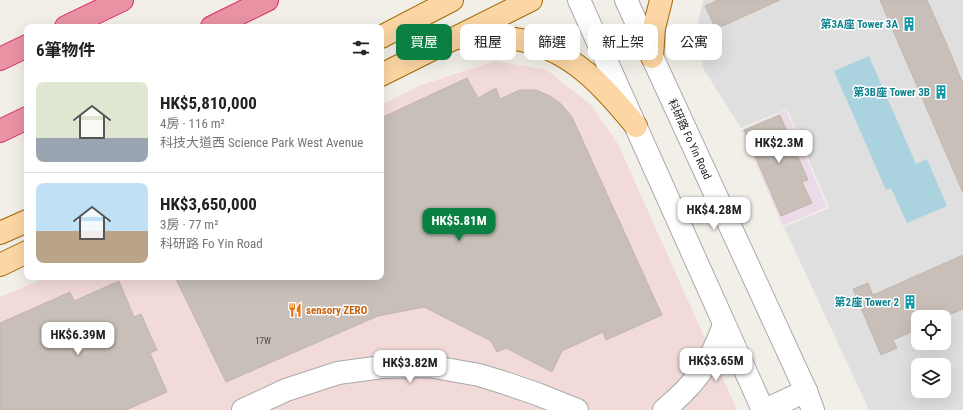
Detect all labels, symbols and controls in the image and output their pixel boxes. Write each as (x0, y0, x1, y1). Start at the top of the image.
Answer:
building icon: 第3A座 Tower 3A (901, 16, 917, 32)
place label: 第3A座 Tower 3A (820, 18, 898, 31)
chip: 買屋 (396, 24, 452, 60)
chip: 租屋 (460, 24, 516, 60)
chip: 篩選 (524, 24, 580, 60)
chip: 新上架 (588, 24, 658, 60)
chip: 公寓 (666, 24, 722, 60)
icon: filters (350, 37, 372, 59)
text: 6筆物件 (36, 40, 96, 60)
building icon: 第3B座 Tower 3B (933, 84, 949, 100)
place label: 第3B座 Tower 3B (853, 86, 930, 99)
text: HK$5,810,000 (160, 93, 257, 113)
street label: 科研路 Fo Yin Road (665, 97, 714, 181)
icon: home (68, 98, 116, 146)
text: 4房 · 116 m² (160, 116, 225, 131)
pin: HK$2.3M (742, 130, 816, 164)
text: 科技大道西 Science Park West Avenue (160, 135, 363, 150)
text: HK$2.3M (755, 135, 803, 150)
text: HK$3,650,000 (160, 194, 257, 214)
pin: HK$4.28M (673, 197, 755, 231)
icon: home (68, 199, 116, 247)
text: HK$4.28M (686, 202, 742, 217)
pin: HK$5.81M (418, 208, 500, 242)
text: HK$5.81M (431, 213, 487, 228)
text: 3房 · 77 m² (160, 217, 218, 232)
text: 科研路 Fo Yin Road (160, 236, 263, 251)
building icon: 第2座 Tower 2 (902, 294, 918, 310)
place label: 第2座 Tower 2 (835, 296, 899, 309)
restaurant icon: sensory ZERO (287, 302, 303, 318)
place label: sensory ZERO (306, 304, 368, 317)
map controls (911, 310, 951, 398)
button: locate (911, 310, 951, 350)
pin: HK$6.39M (37, 322, 119, 356)
text: HK$6.39M (50, 327, 106, 342)
house number: 17W (255, 336, 271, 346)
pin: HK$3.65M (675, 348, 757, 382)
pin: HK$3.82M (369, 350, 451, 384)
text: HK$3.65M (688, 353, 744, 368)
text: HK$3.82M (382, 355, 438, 370)
button: layers (911, 358, 951, 398)

